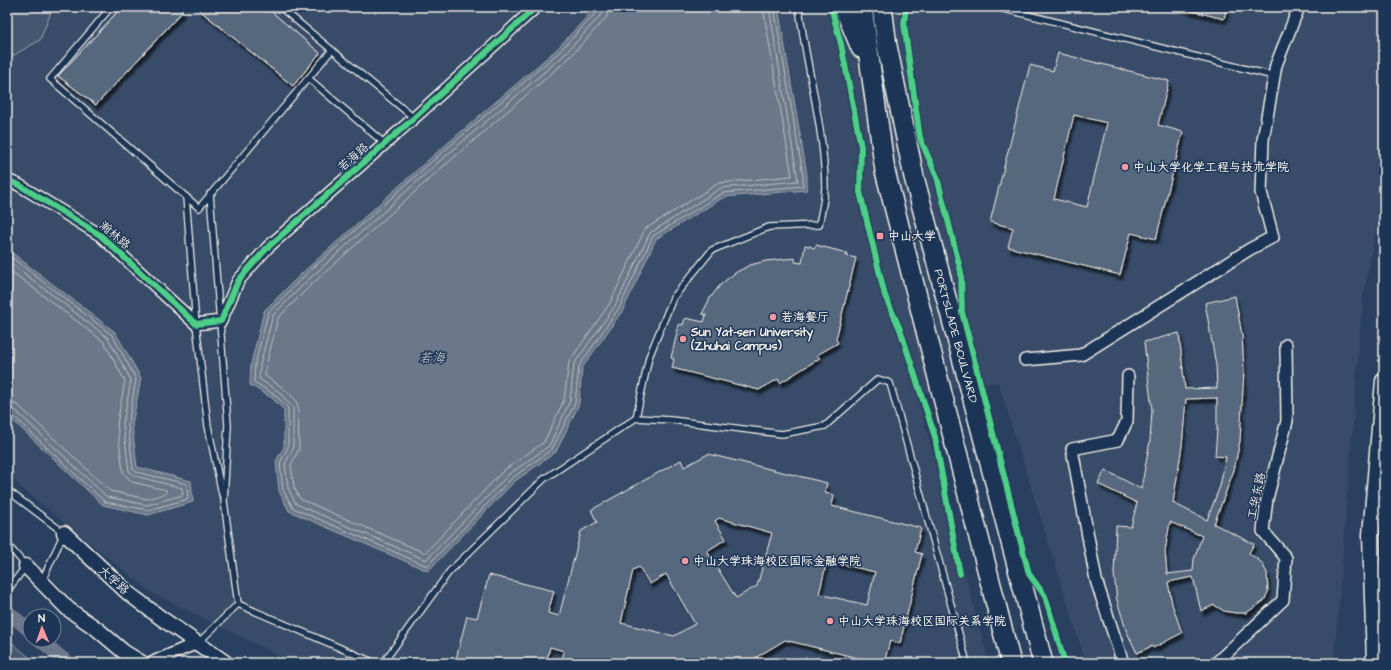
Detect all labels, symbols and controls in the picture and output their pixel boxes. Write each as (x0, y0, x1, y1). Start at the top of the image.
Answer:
street label: 若海路 (334, 139, 372, 176)
place label: 中山大学化学工程与技术学院 (1133, 159, 1289, 176)
marker: 中山大学化学工程与技术学院 (1120, 162, 1130, 172)
street label: 瀚林路 (95, 217, 134, 253)
place label: 中山大学 (888, 228, 936, 245)
marker: 中山大学 (875, 231, 885, 241)
street label: PORTSLADE BOULVARD (929, 267, 982, 405)
place label: 若海餐厅 (781, 309, 829, 326)
marker: 若海餐厅 (768, 312, 778, 322)
place label: Sun Yat-sen University (Zhuhai Campus) (690, 324, 814, 356)
marker: Sun Yat-sen University (Zhuhai Campus) (678, 334, 688, 344)
water label: 若海 (419, 349, 446, 367)
street label: 工华东路 (1243, 471, 1270, 521)
place label: 中山大学珠海校区国际金融学院 (693, 553, 861, 570)
marker: 中山大学珠海校区国际金融学院 (680, 556, 690, 566)
street label: 大学路 (95, 562, 133, 599)
north arrow (22, 608, 62, 648)
text: N (38, 611, 45, 626)
place label: 中山大学珠海校区国际关系学院 (838, 613, 1006, 630)
marker: 中山大学珠海校区国际关系学院 (825, 616, 835, 626)

